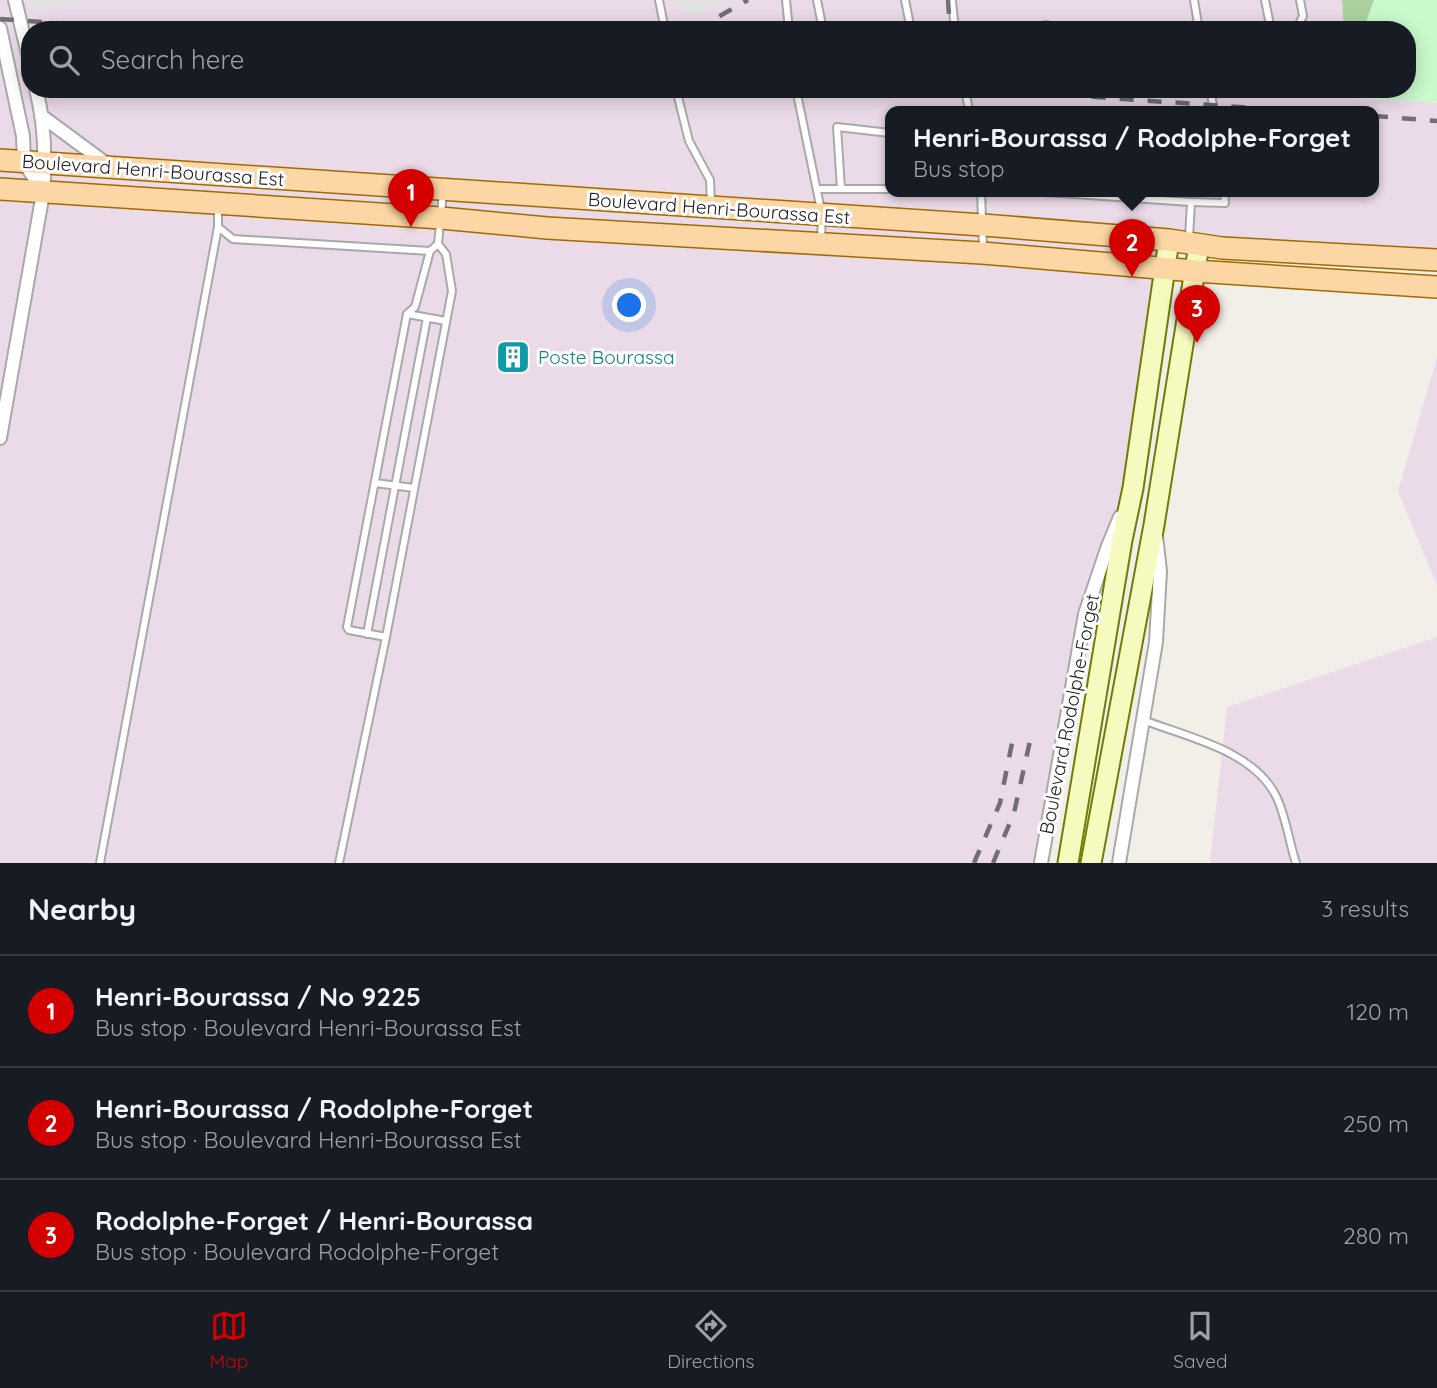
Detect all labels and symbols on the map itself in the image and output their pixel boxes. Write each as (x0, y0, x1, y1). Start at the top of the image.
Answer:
street label: Boulevard Henri-Bourassa Est (21, 149, 285, 191)
pin: 1 (388, 169, 434, 227)
street label: Boulevard Henri-Bourassa Est (587, 187, 851, 229)
pin: 2 (1109, 219, 1155, 277)
pin: 3 (1174, 285, 1220, 343)
your location (612, 288, 646, 322)
building icon: Poste Bourassa (494, 338, 532, 376)
place label: Poste Bourassa (538, 345, 675, 369)
street label: Boulevard Rodolphe-Forget (1034, 592, 1104, 836)

